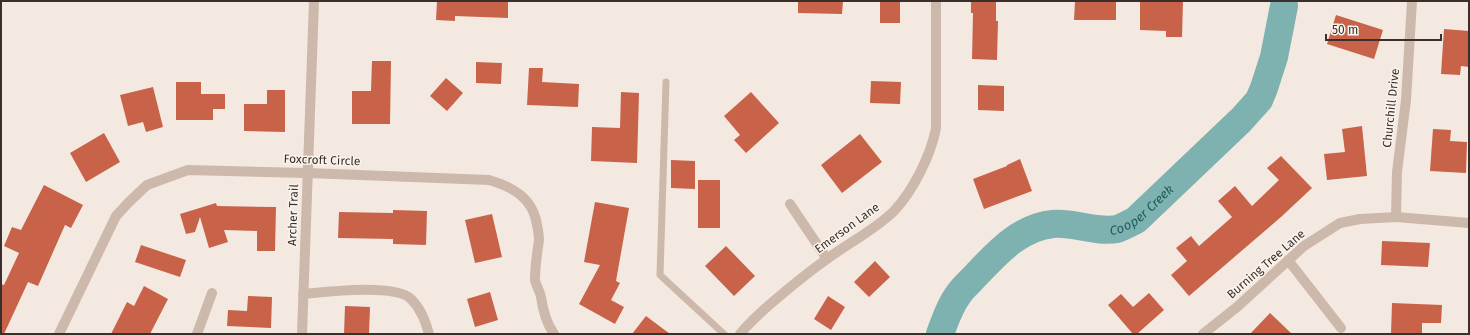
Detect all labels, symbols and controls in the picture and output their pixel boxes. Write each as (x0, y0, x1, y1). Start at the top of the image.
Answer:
scale bar (1326, 16, 1441, 42)
text: 50 m (1332, 23, 1358, 37)
street label: Churchill Drive (1380, 68, 1402, 148)
street label: Foxcroft Circle (283, 152, 361, 168)
water label: Cooper Creek (1109, 182, 1176, 238)
street label: Archer Trail (285, 183, 301, 246)
street label: Emerson Lane (812, 200, 882, 256)
street label: Burning Tree Lane (1224, 227, 1308, 301)

